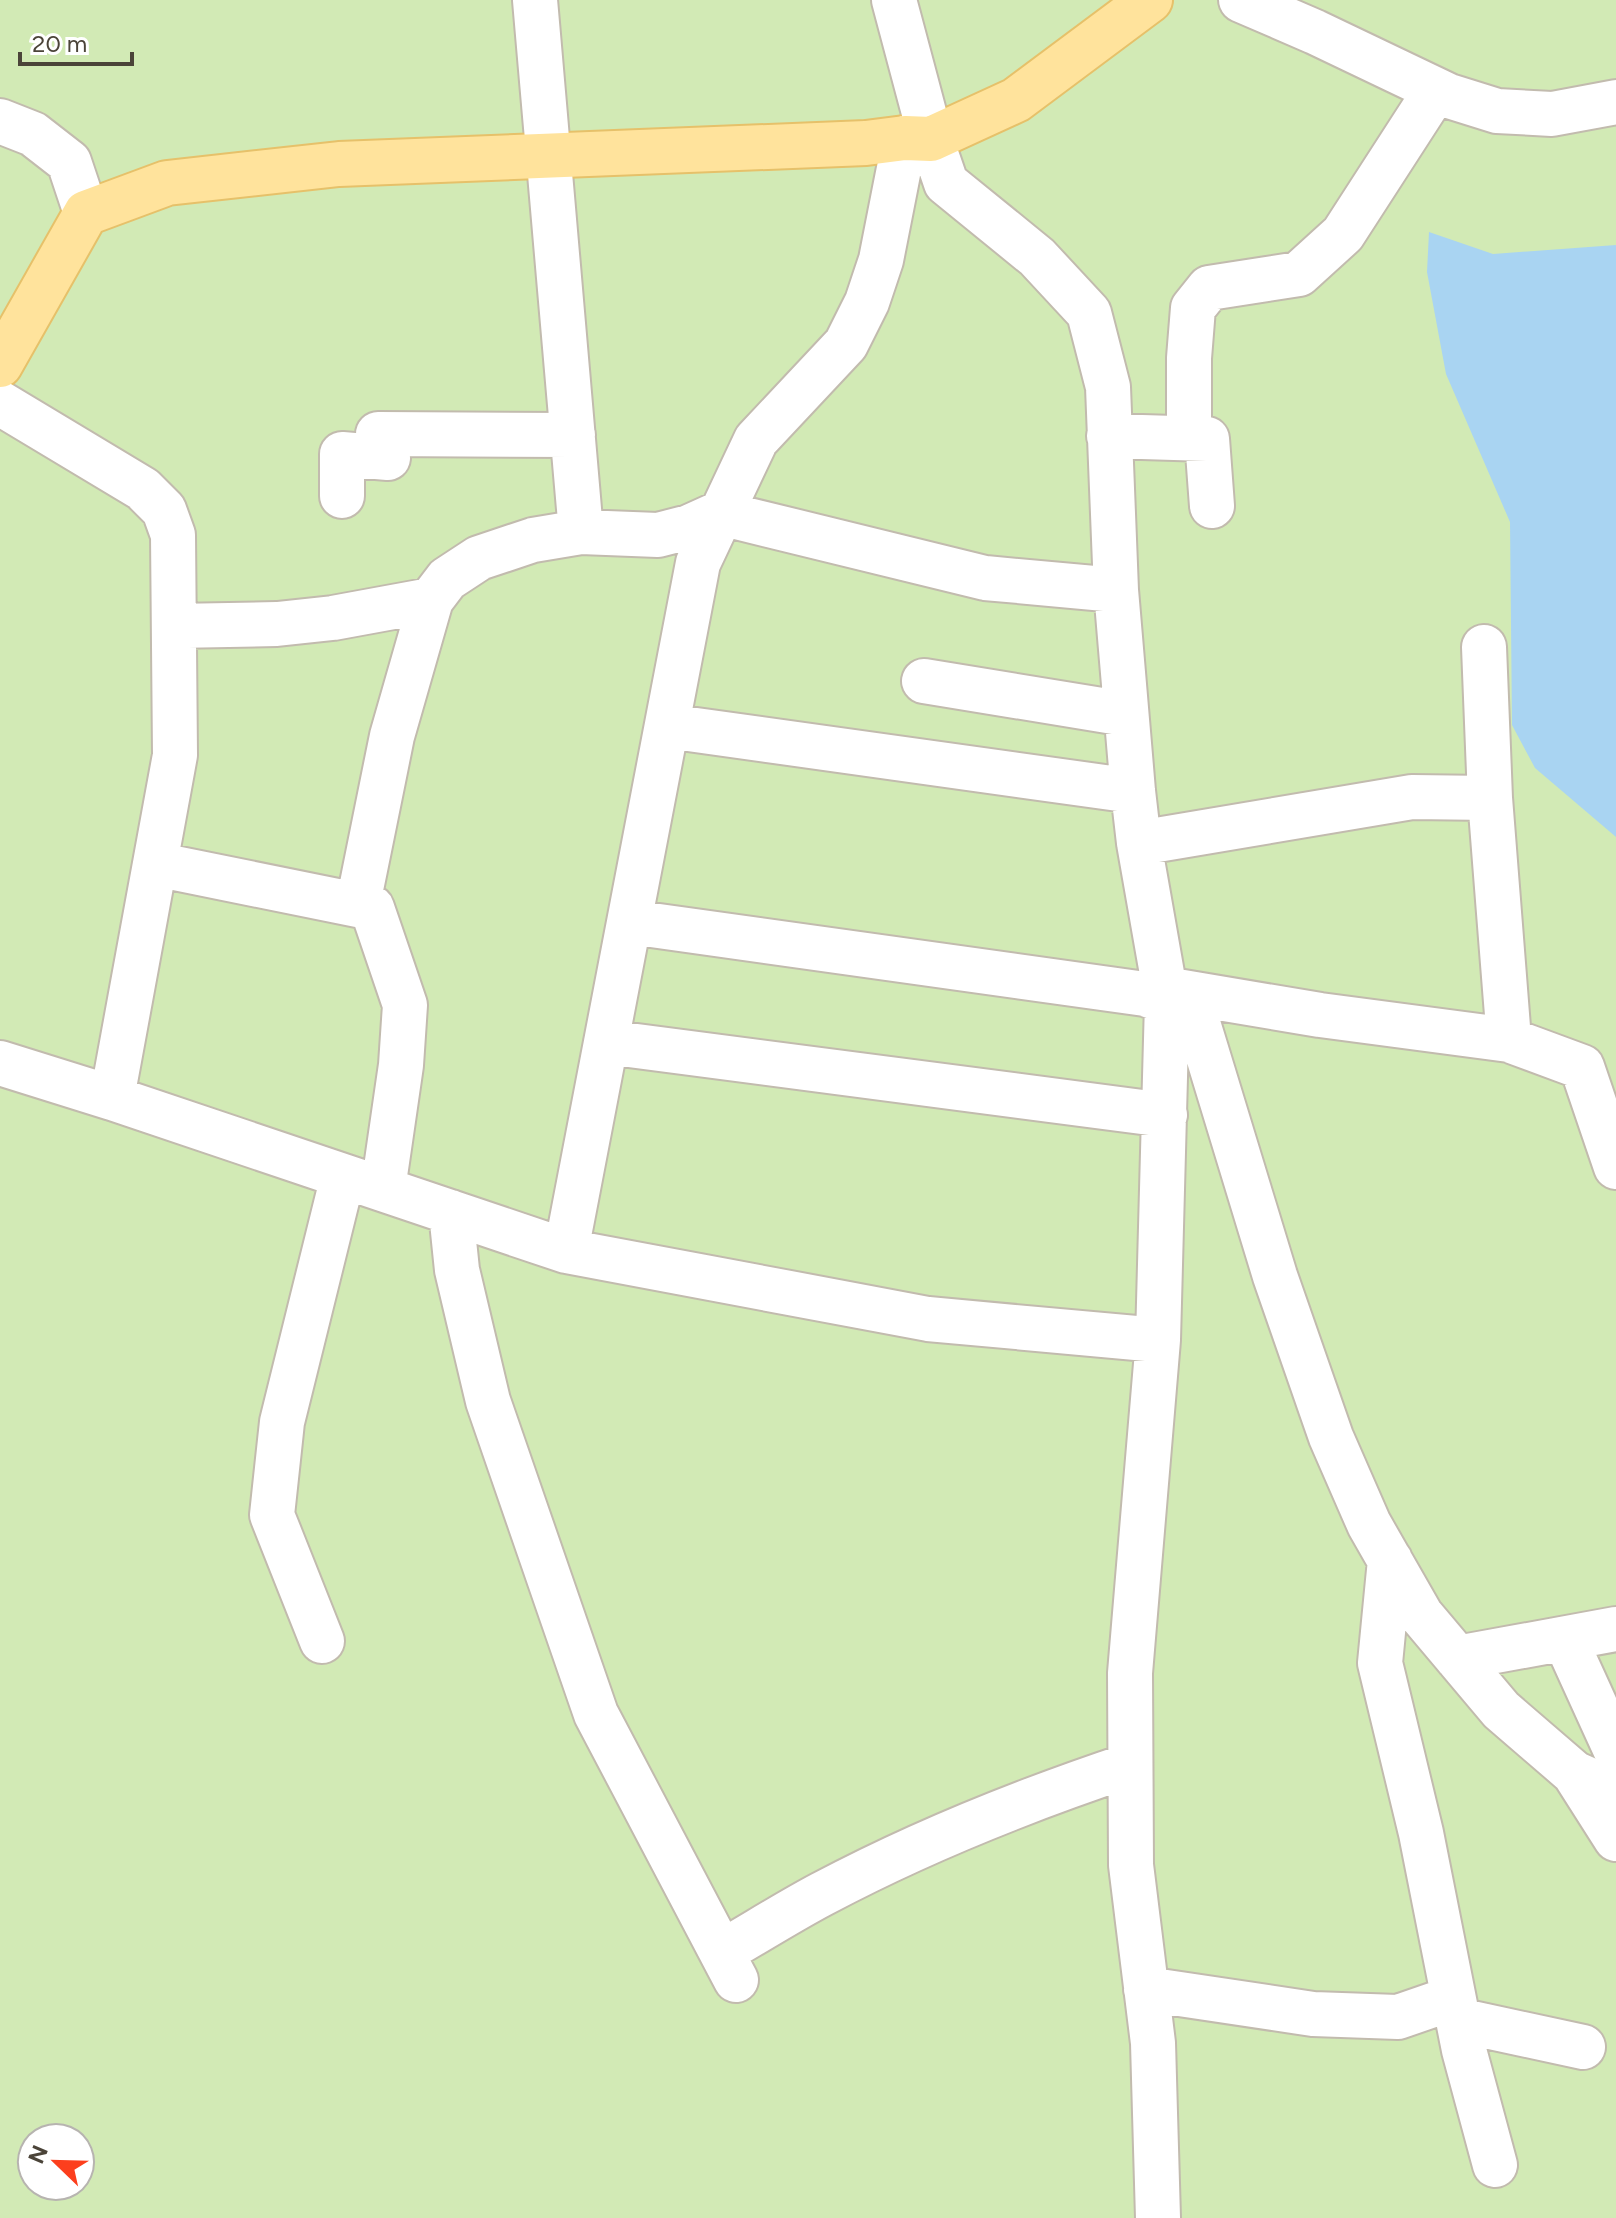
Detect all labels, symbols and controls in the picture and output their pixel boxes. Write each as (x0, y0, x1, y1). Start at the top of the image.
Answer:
scale bar (20, 16, 132, 66)
text: 20 m (32, 29, 87, 58)
north arrow (16, 2122, 96, 2202)
text: N (22, 2141, 54, 2167)

